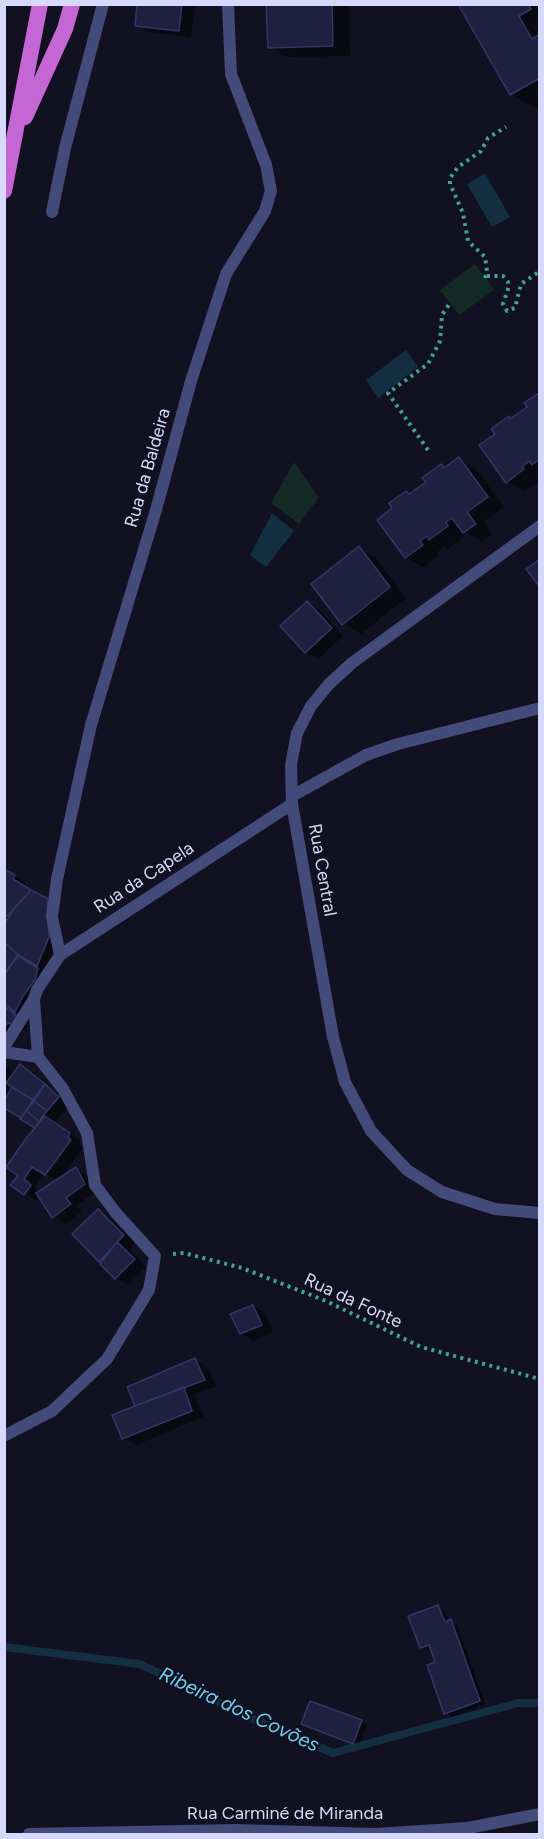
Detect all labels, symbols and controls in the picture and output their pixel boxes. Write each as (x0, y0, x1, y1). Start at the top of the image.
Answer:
street label: Rua da Baldeira (121, 406, 175, 530)
street label: Rua Central (303, 822, 341, 918)
street label: Rua da Capela (90, 838, 198, 918)
street label: Rua da Fonte (300, 1269, 406, 1333)
water label: Ribeira dos Covões (155, 1662, 323, 1758)
street label: Rua Carminé de Miranda (187, 1803, 383, 1825)

